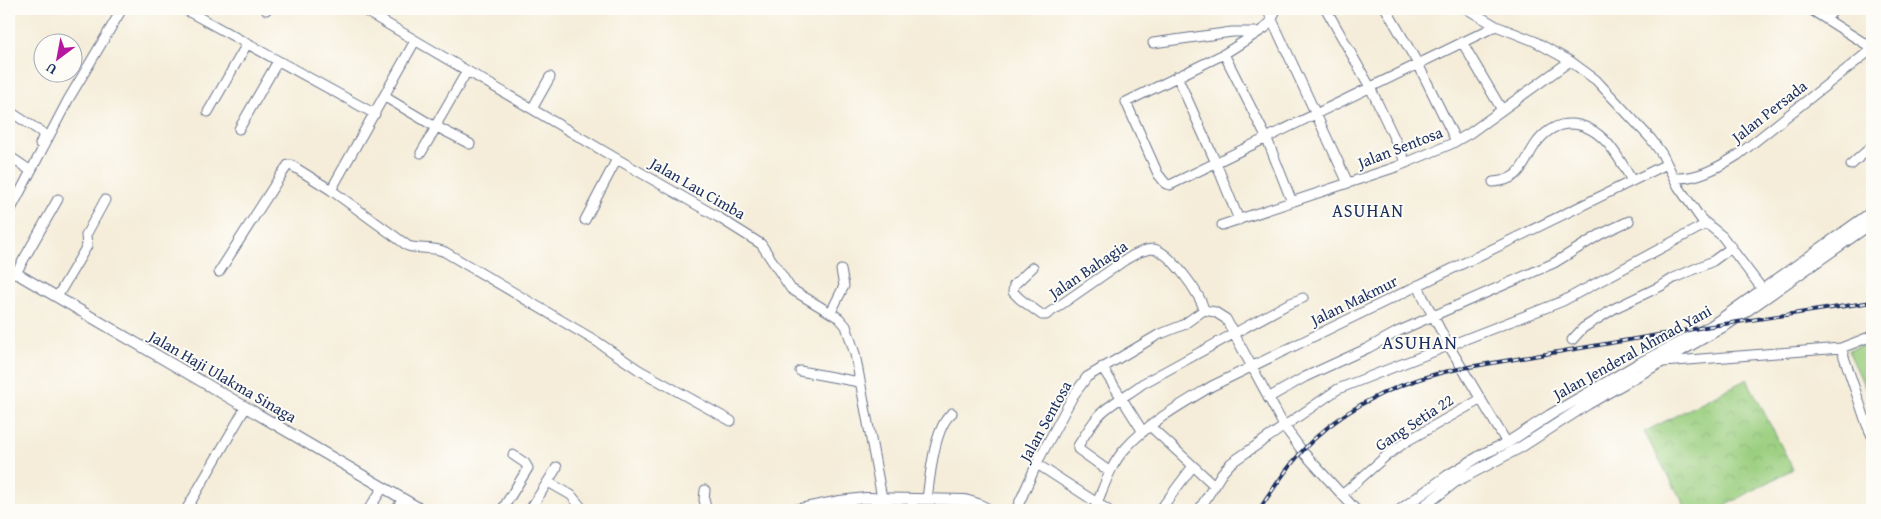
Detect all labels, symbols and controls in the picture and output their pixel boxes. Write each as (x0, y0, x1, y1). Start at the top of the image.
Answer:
north arrow (32, 32, 82, 82)
text: U (41, 58, 60, 80)
street label: Jalan Persada (1725, 74, 1812, 149)
street label: Jalan Sentosa (1352, 120, 1446, 175)
street label: Jalan Lau Cimba (644, 150, 751, 225)
district label: ASUHAN (1332, 197, 1404, 224)
street label: Jalan Bahagia (1042, 234, 1133, 305)
street label: Jalan Makmur (1305, 268, 1402, 332)
street label: Jalan Jenderal Ahmad Yani (1547, 298, 1716, 407)
street label: Jalan Haji Ulakma Sinaga (143, 323, 302, 428)
district label: ASUHAN (1382, 328, 1458, 356)
street label: Jalan Sentosa (1012, 376, 1077, 468)
street label: Gang Setia 22 (1370, 388, 1458, 456)

